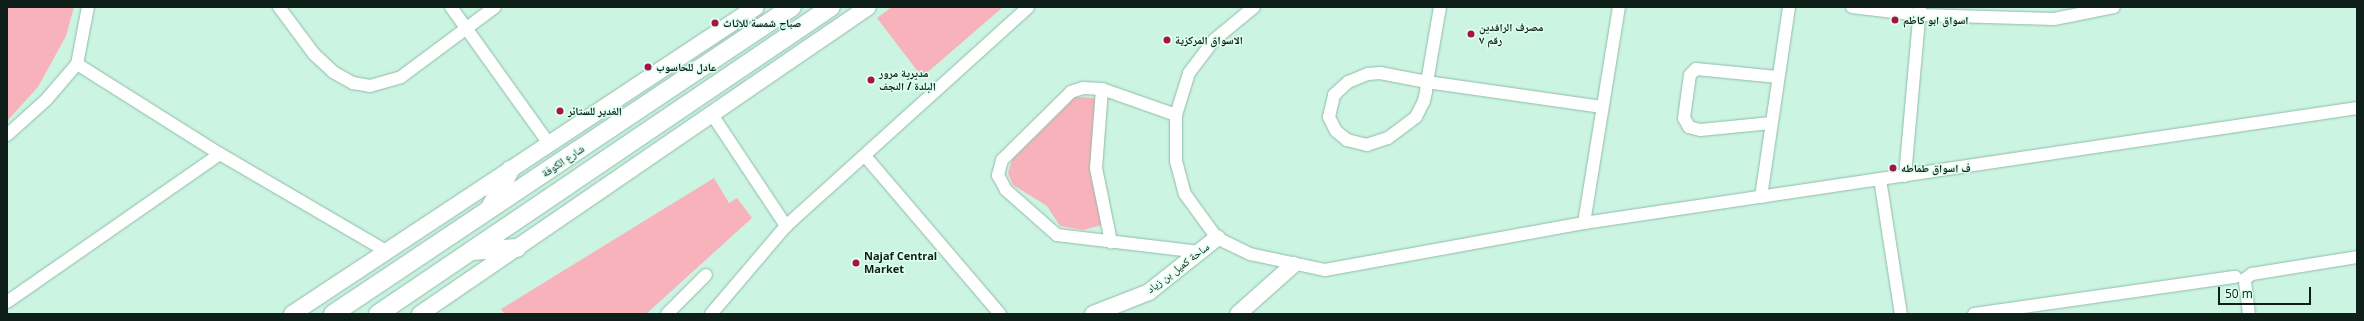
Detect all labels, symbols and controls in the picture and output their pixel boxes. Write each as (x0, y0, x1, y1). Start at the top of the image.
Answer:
place label: اسواق ابو كاظم (1903, 13, 1968, 27)
marker: اسواق ابو كاظم (1890, 15, 1900, 25)
place label: صباح شمسة للاثاث (723, 16, 801, 30)
marker: صباح شمسة للاثاث (710, 18, 720, 28)
place label: مصرف الرافدين رقم ٧ (1479, 21, 1543, 47)
marker: مصرف الرافدين رقم ٧ (1466, 29, 1476, 39)
place label: الاسواق المركزية (1175, 33, 1243, 47)
marker: الاسواق المركزية (1162, 35, 1172, 45)
place label: عادل للحاسوب (656, 60, 717, 74)
marker: عادل للحاسوب (643, 62, 653, 72)
place label: مديرية مرور البلدة / النجف (879, 67, 936, 93)
marker: مديرية مرور البلدة / النجف (866, 75, 876, 85)
place label: الغدير للستائر (568, 104, 622, 118)
marker: الغدير للستائر (555, 106, 565, 116)
street label: شارع الكوفة (539, 142, 587, 180)
place label: ف اسواق طماطه (1901, 161, 1971, 175)
marker: ف اسواق طماطه (1888, 163, 1898, 173)
street label: ساحة كميل بن زياد (1144, 240, 1212, 296)
place label: Najaf Central Market (864, 250, 937, 276)
marker: Najaf Central Market (851, 258, 861, 268)
scale bar (2220, 279, 2313, 305)
text: 50 m (2225, 285, 2253, 302)

